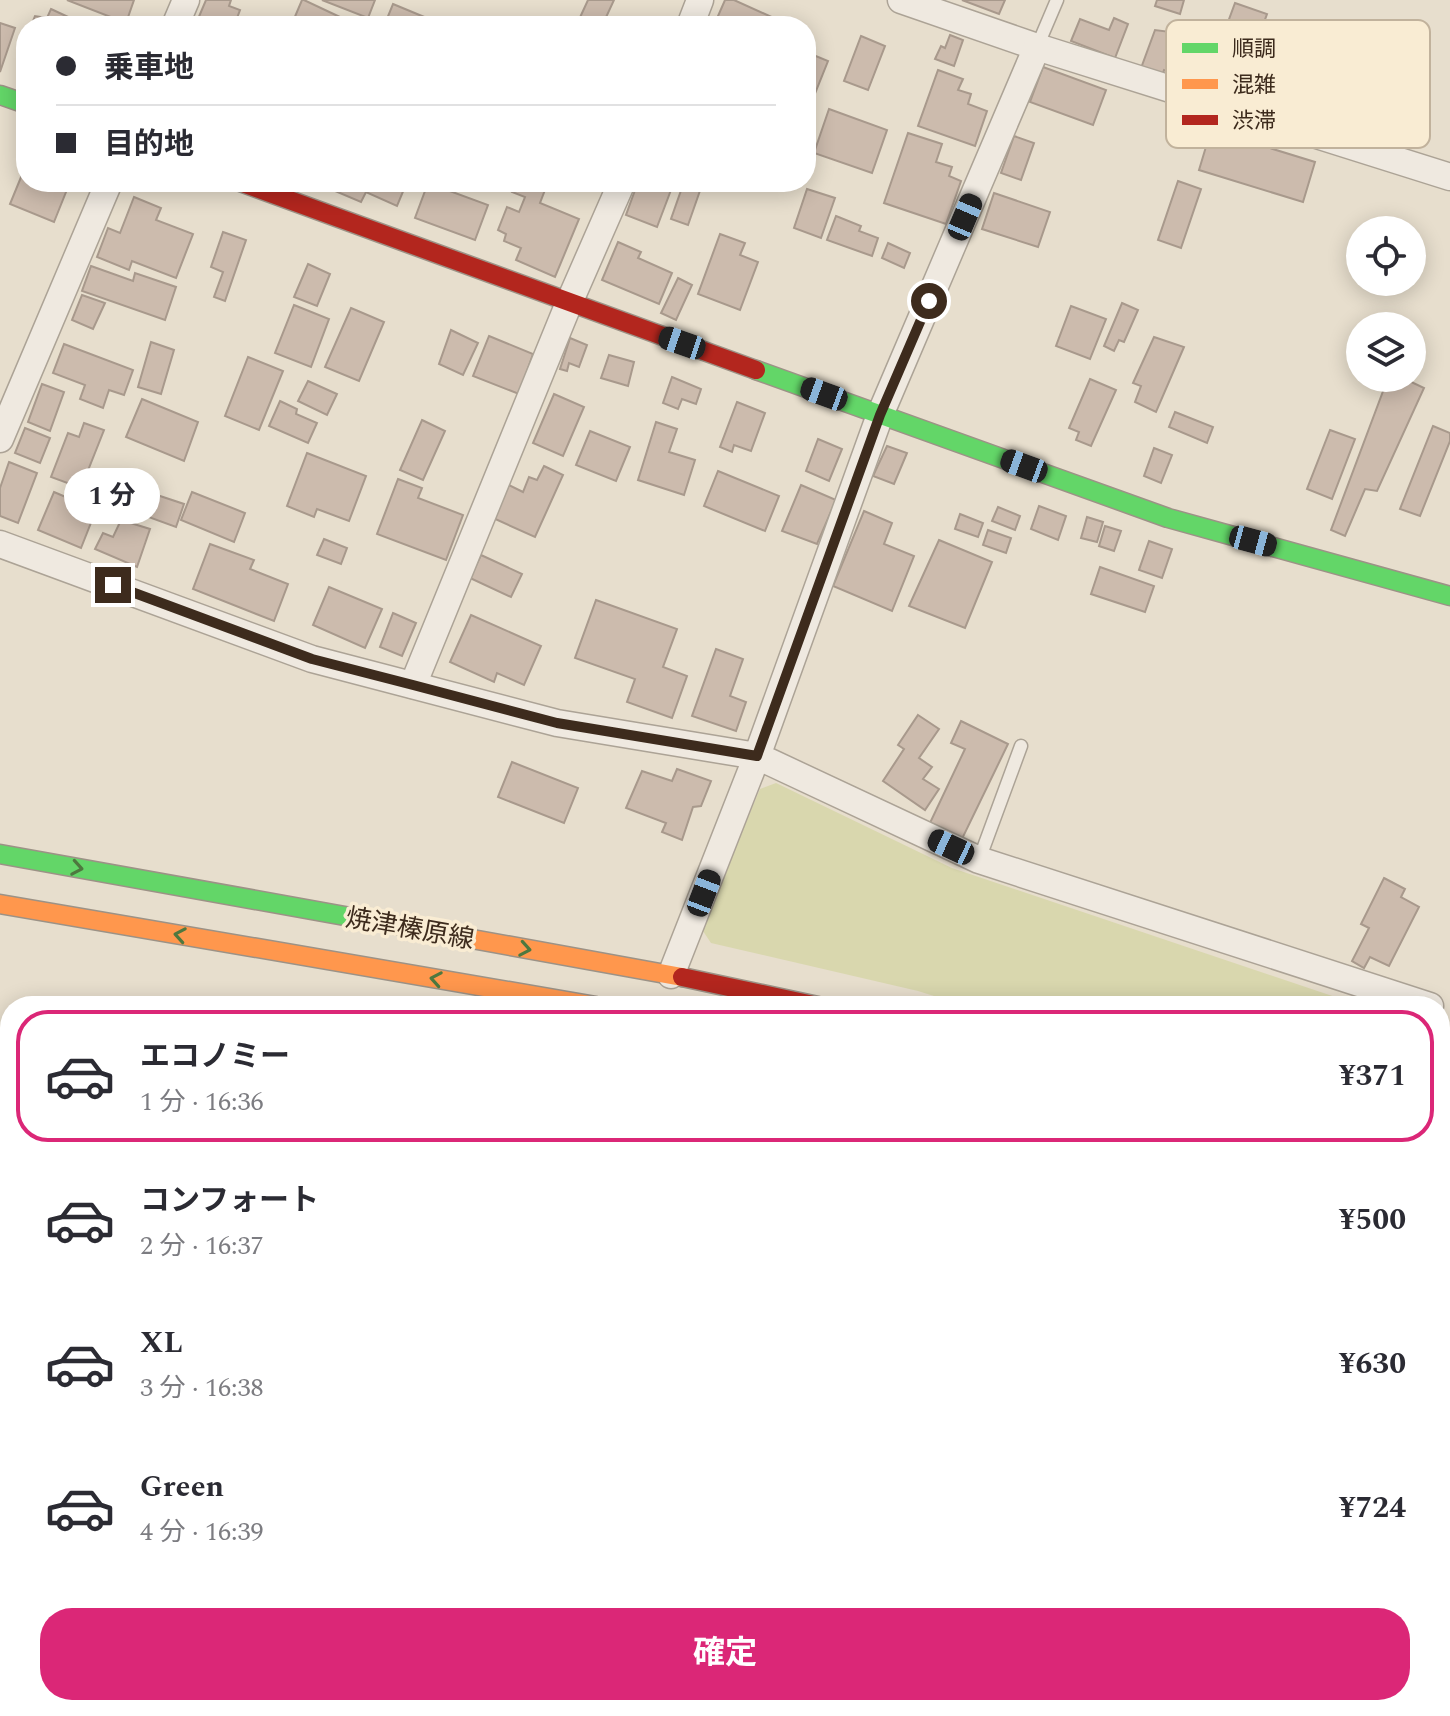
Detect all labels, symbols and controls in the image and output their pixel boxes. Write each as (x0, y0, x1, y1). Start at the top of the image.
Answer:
legend (1166, 20, 1430, 148)
text: 順調 (1232, 33, 1276, 66)
text: 乗車地 (104, 45, 194, 91)
text: 混雑 (1232, 69, 1276, 102)
text: 渋滞 (1232, 105, 1276, 138)
text: 目的地 (104, 122, 194, 168)
car (945, 190, 985, 244)
map controls (1346, 216, 1426, 392)
button: locate (1346, 216, 1426, 296)
route start (911, 283, 947, 319)
button: layers (1346, 312, 1426, 392)
car (655, 324, 709, 362)
car (797, 375, 851, 413)
car (997, 447, 1051, 485)
callout: 1 分 (65, 469, 161, 525)
text: 1 分 (88, 476, 136, 516)
car (1227, 523, 1279, 559)
route end (95, 567, 131, 603)
car (924, 826, 978, 868)
one-way arrow (70, 858, 84, 875)
car (684, 866, 724, 920)
street label: 焼津榛原線 (342, 898, 477, 960)
one-way arrow (173, 927, 187, 944)
one-way arrow (519, 939, 532, 956)
one-way arrow (429, 971, 443, 988)
text: エコノミー (140, 1034, 290, 1080)
icon: car (44, 1040, 116, 1112)
text: ¥371 (1339, 1053, 1406, 1099)
text: 1 分 · 16:36 (140, 1082, 264, 1122)
text: コンフォート (140, 1178, 319, 1224)
icon: car (44, 1184, 116, 1256)
text: ¥500 (1339, 1197, 1406, 1243)
text: 2 分 · 16:37 (140, 1226, 264, 1266)
text: XL (140, 1320, 183, 1366)
icon: car (44, 1328, 116, 1400)
text: ¥630 (1339, 1341, 1406, 1387)
text: 3 分 · 16:38 (140, 1368, 264, 1408)
text: Green (140, 1464, 224, 1510)
icon: car (44, 1472, 116, 1544)
text: ¥724 (1339, 1485, 1406, 1531)
text: 4 分 · 16:39 (140, 1512, 264, 1552)
button: 確定 (40, 1608, 1410, 1700)

